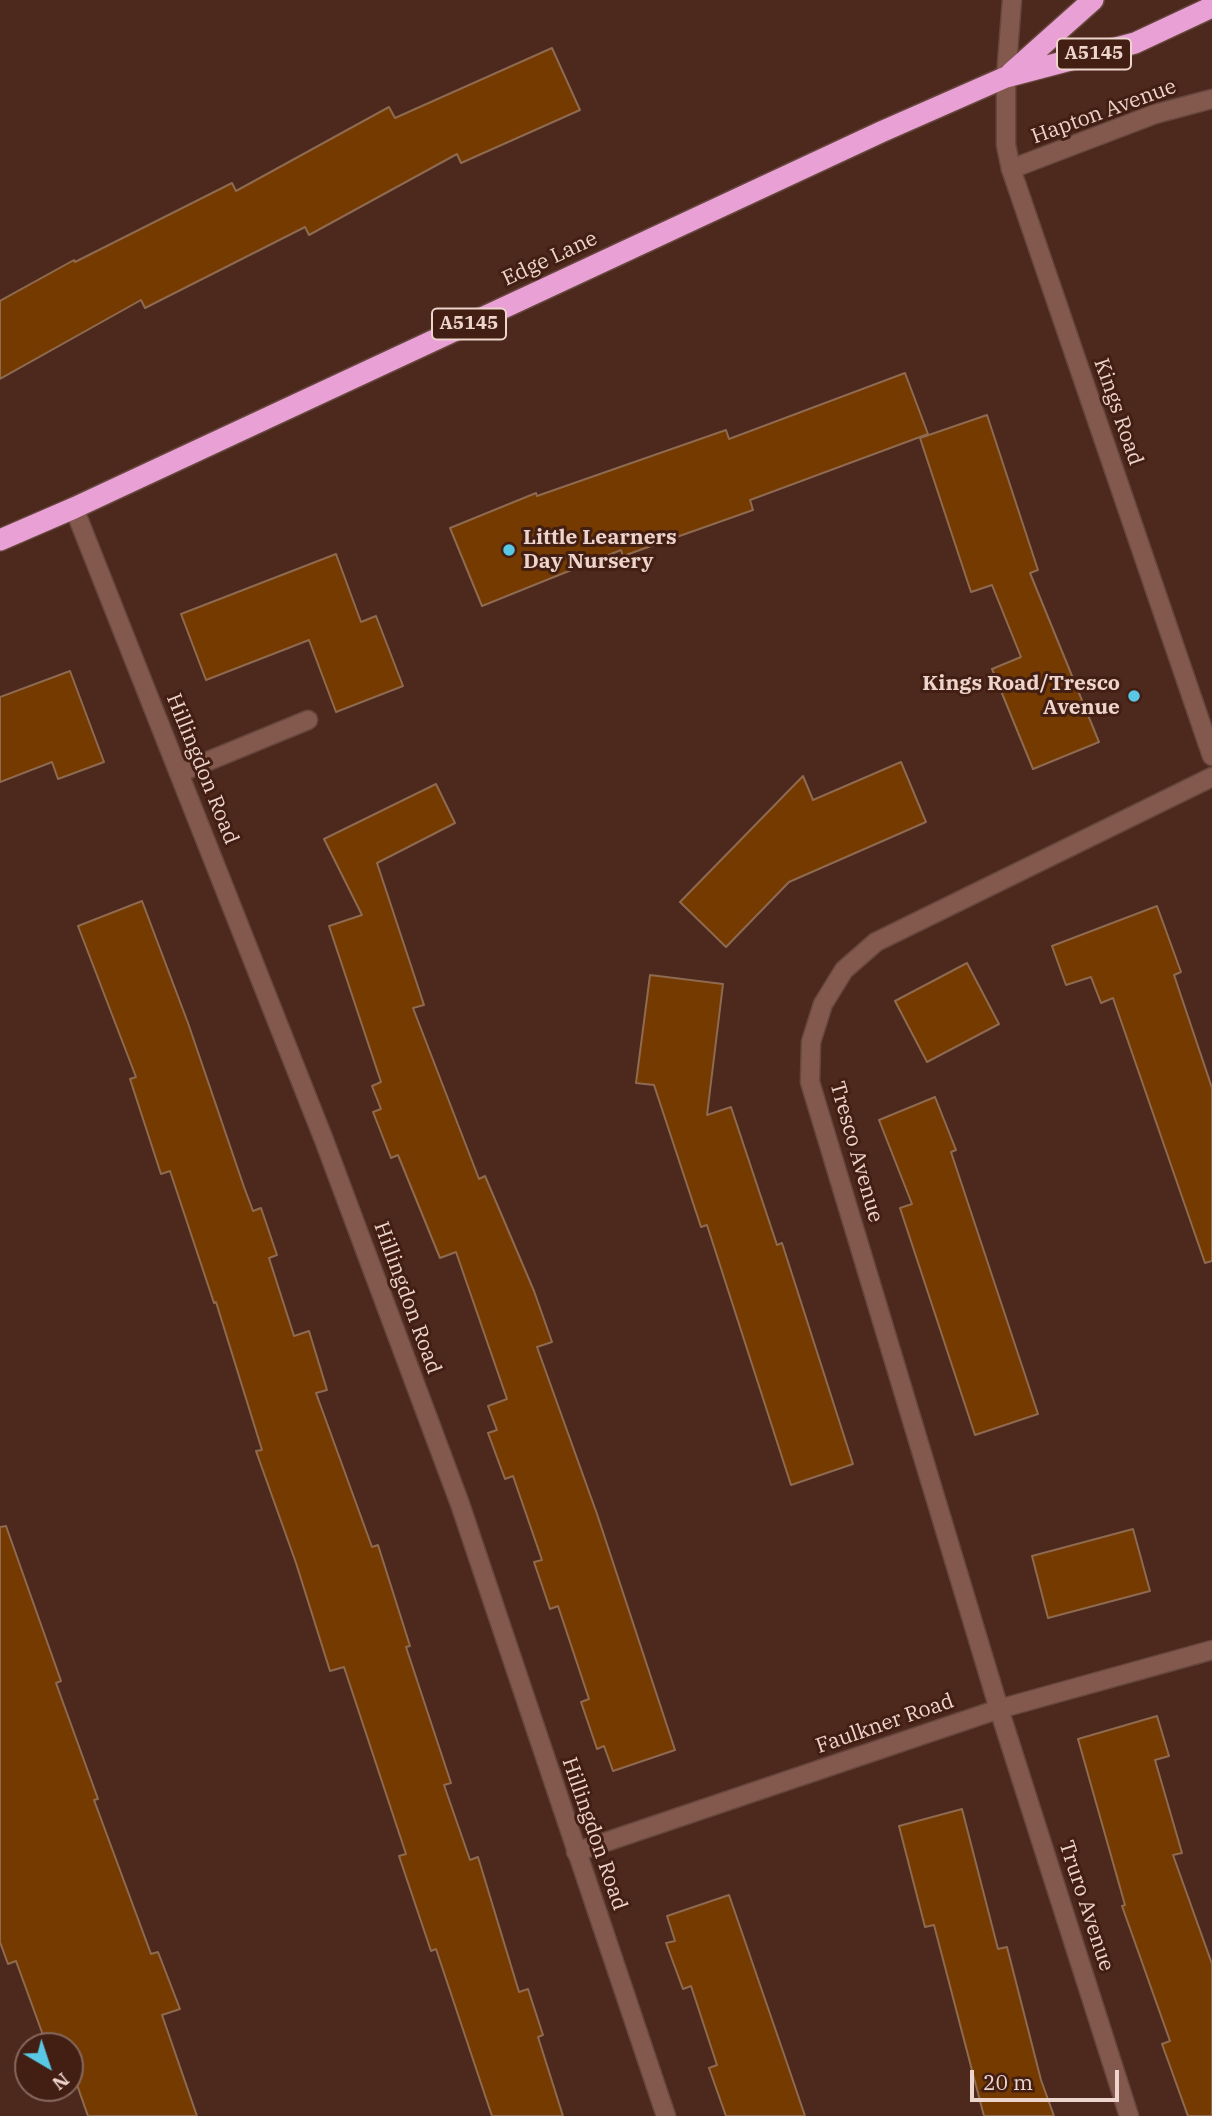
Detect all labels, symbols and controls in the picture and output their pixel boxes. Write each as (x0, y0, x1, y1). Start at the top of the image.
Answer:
road number: A5145 (1057, 38, 1131, 70)
street label: Hapton Avenue (1028, 74, 1180, 150)
street label: Edge Lane (498, 226, 602, 292)
road number: A5145 (432, 308, 506, 340)
street label: Kings Road (1088, 355, 1148, 469)
place label: Little Learners Day Nursery (523, 525, 677, 575)
marker: Little Learners Day Nursery (501, 542, 517, 558)
place label: Kings Road/Tresco Avenue (922, 671, 1120, 721)
marker: Kings Road/Tresco Avenue (1126, 688, 1142, 704)
street label: Hillingdon Road (160, 690, 244, 848)
street label: Tresco Avenue (824, 1079, 888, 1225)
street label: Hillingdon Road (368, 1218, 446, 1378)
street label: Faulkner Road (813, 1689, 957, 1759)
street label: Hillingdon Road (556, 1754, 632, 1914)
street label: Truro Avenue (1053, 1837, 1119, 1975)
north arrow (14, 2032, 84, 2102)
scale bar (974, 2056, 1123, 2100)
text: N (48, 2068, 74, 2096)
text: 20 m (983, 2068, 1033, 2096)

